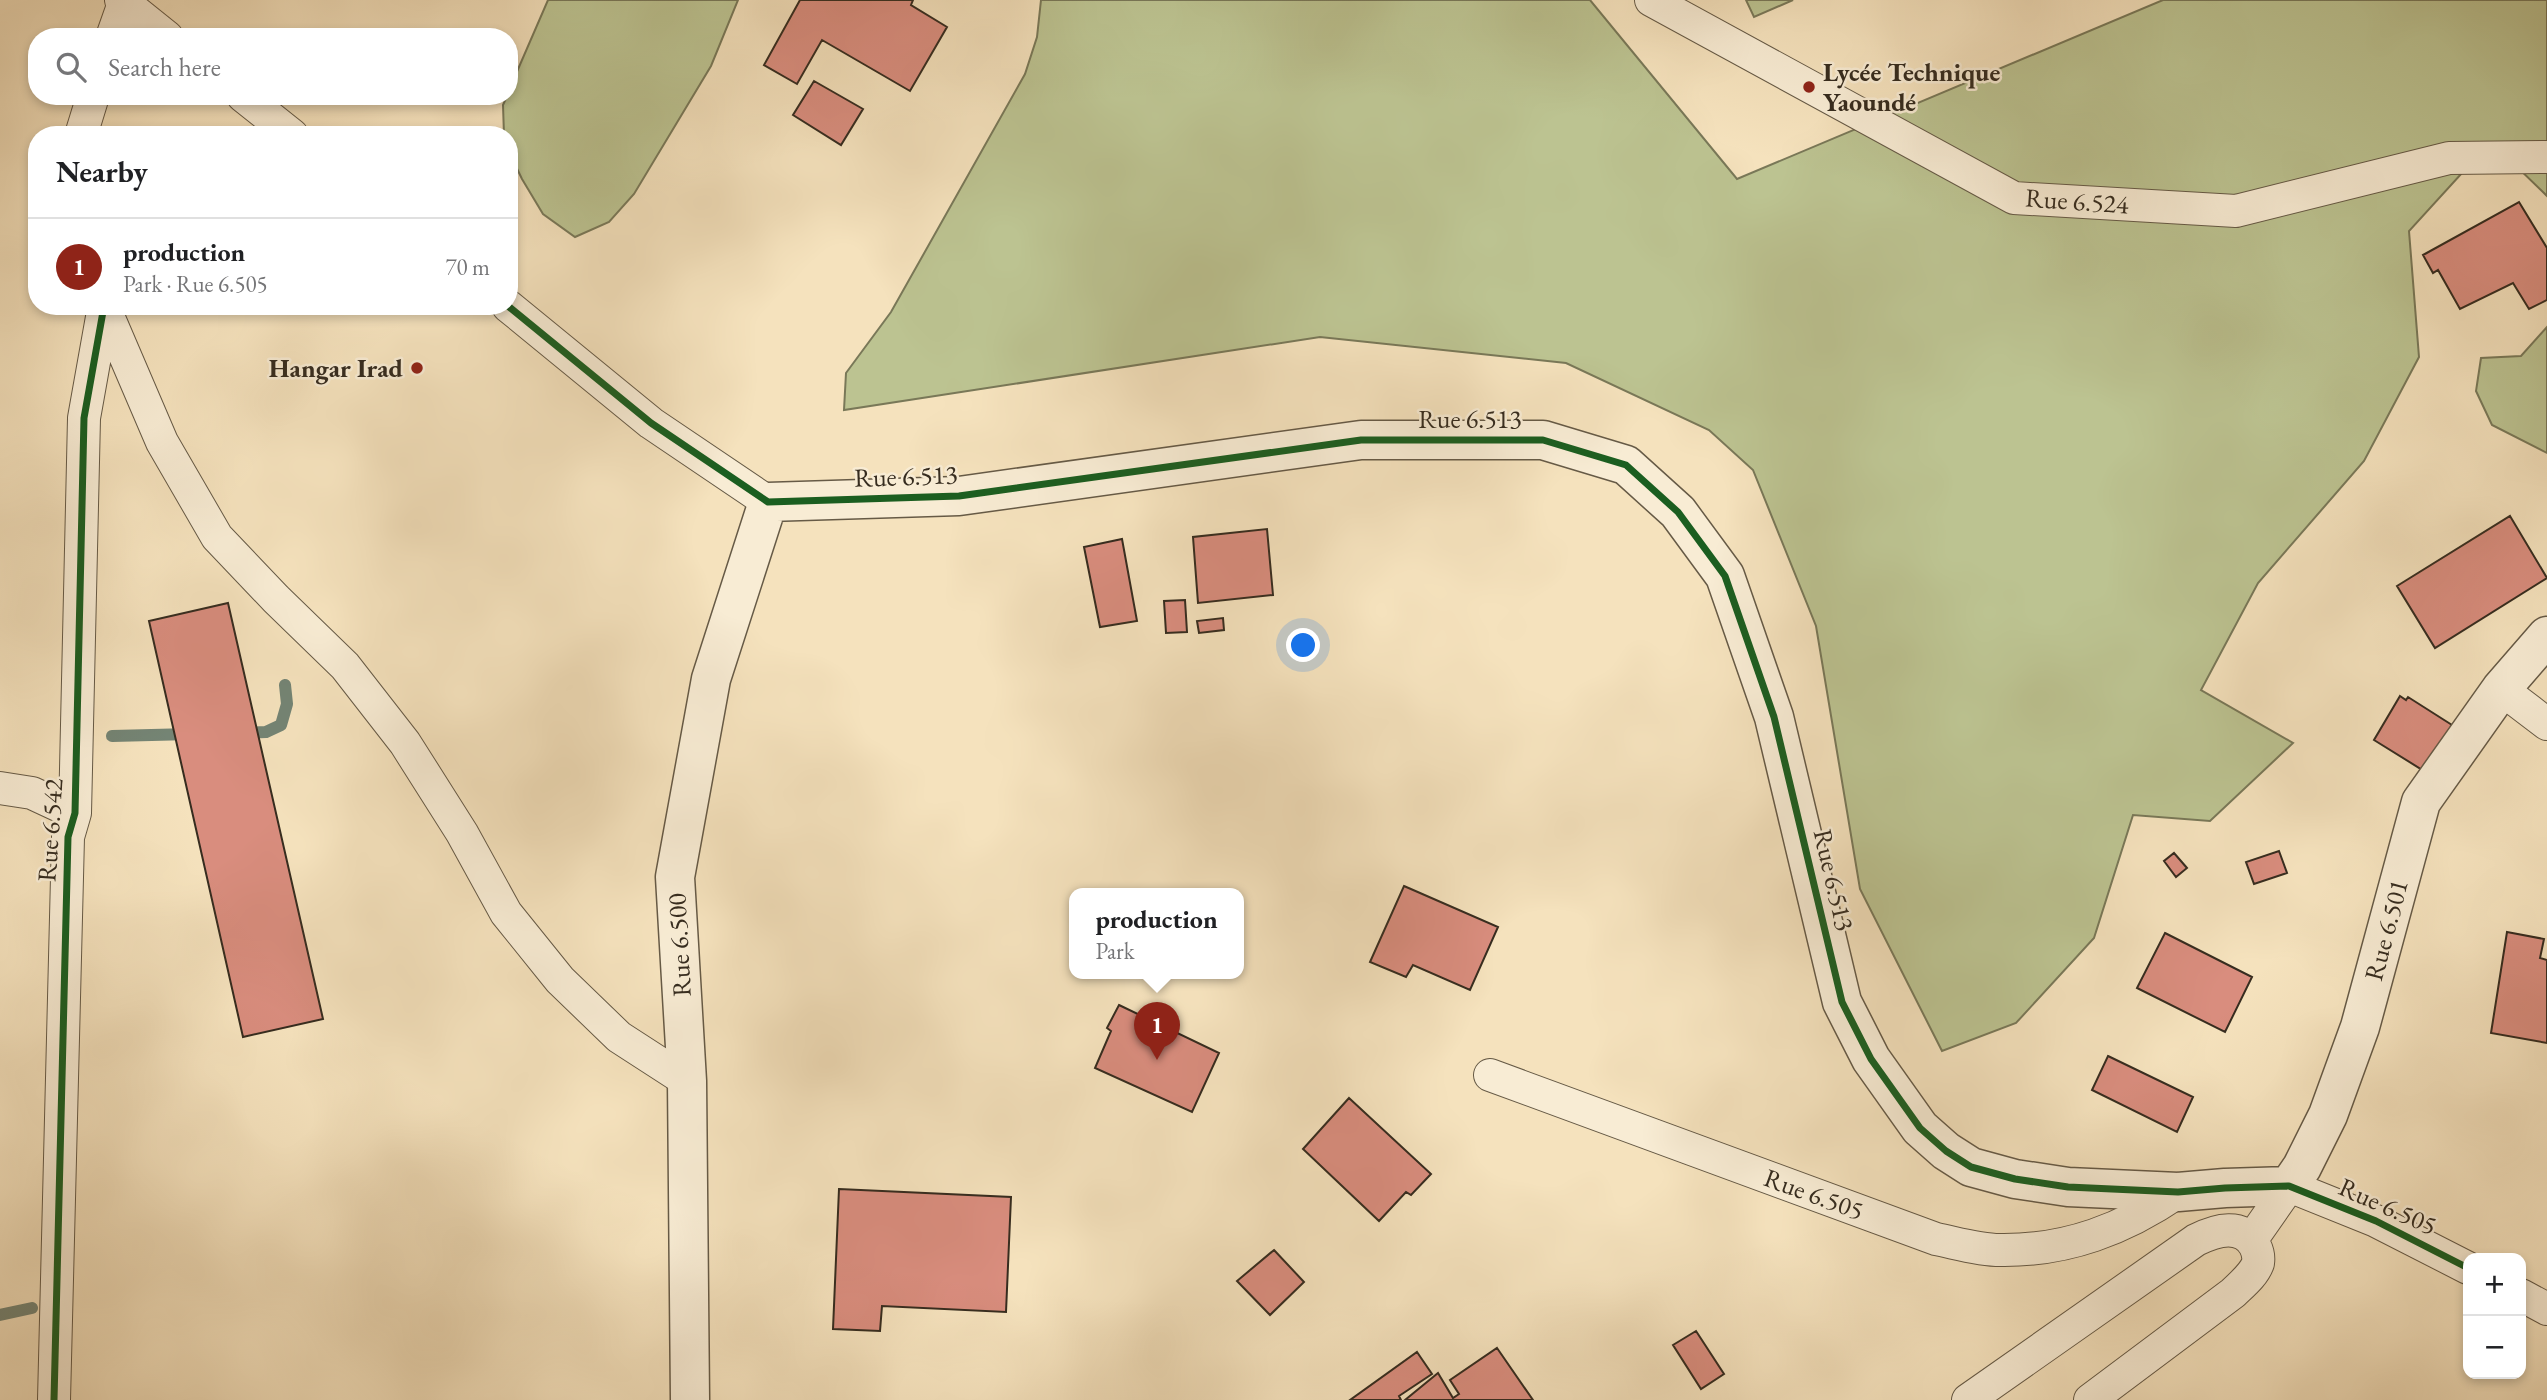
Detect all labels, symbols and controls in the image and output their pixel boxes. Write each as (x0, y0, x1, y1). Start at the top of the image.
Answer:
search box (28, 28, 518, 105)
icon: search (52, 48, 90, 86)
text: Search here (108, 50, 221, 84)
place label: Lycée Technique Yaoundé (1823, 55, 2000, 119)
marker: Lycée Technique Yaoundé (1801, 79, 1817, 95)
text: Nearby (56, 152, 148, 191)
street label: Rue 6.524 (2024, 180, 2130, 222)
text: production (123, 235, 245, 269)
text: 1 (73, 252, 85, 282)
text: 70 m (445, 252, 490, 282)
text: Park · Rue 6.505 (123, 269, 268, 299)
place label: Hangar Irad (269, 351, 404, 385)
marker: Hangar Irad (409, 360, 425, 376)
street label: Rue 6.513 (1418, 402, 1522, 436)
street label: Rue 6.513 (854, 457, 958, 495)
your location (1286, 628, 1320, 662)
street label: Rue 6.542 (29, 777, 71, 883)
street label: Rue 6.513 (1806, 826, 1862, 934)
street label: Rue 6.501 (2356, 876, 2416, 984)
popup (1069, 888, 1244, 979)
street label: Rue 6.500 (659, 892, 699, 998)
text: production (1095, 902, 1218, 936)
text: Park (1095, 936, 1135, 966)
pin: 1 (1134, 1002, 1180, 1060)
street label: Rue 6.505 (1760, 1160, 1868, 1228)
street label: Rue 6.505 (2334, 1169, 2442, 1243)
map controls (2463, 1253, 2526, 1379)
button: + (2463, 1253, 2526, 1316)
button: − (2463, 1316, 2526, 1379)

